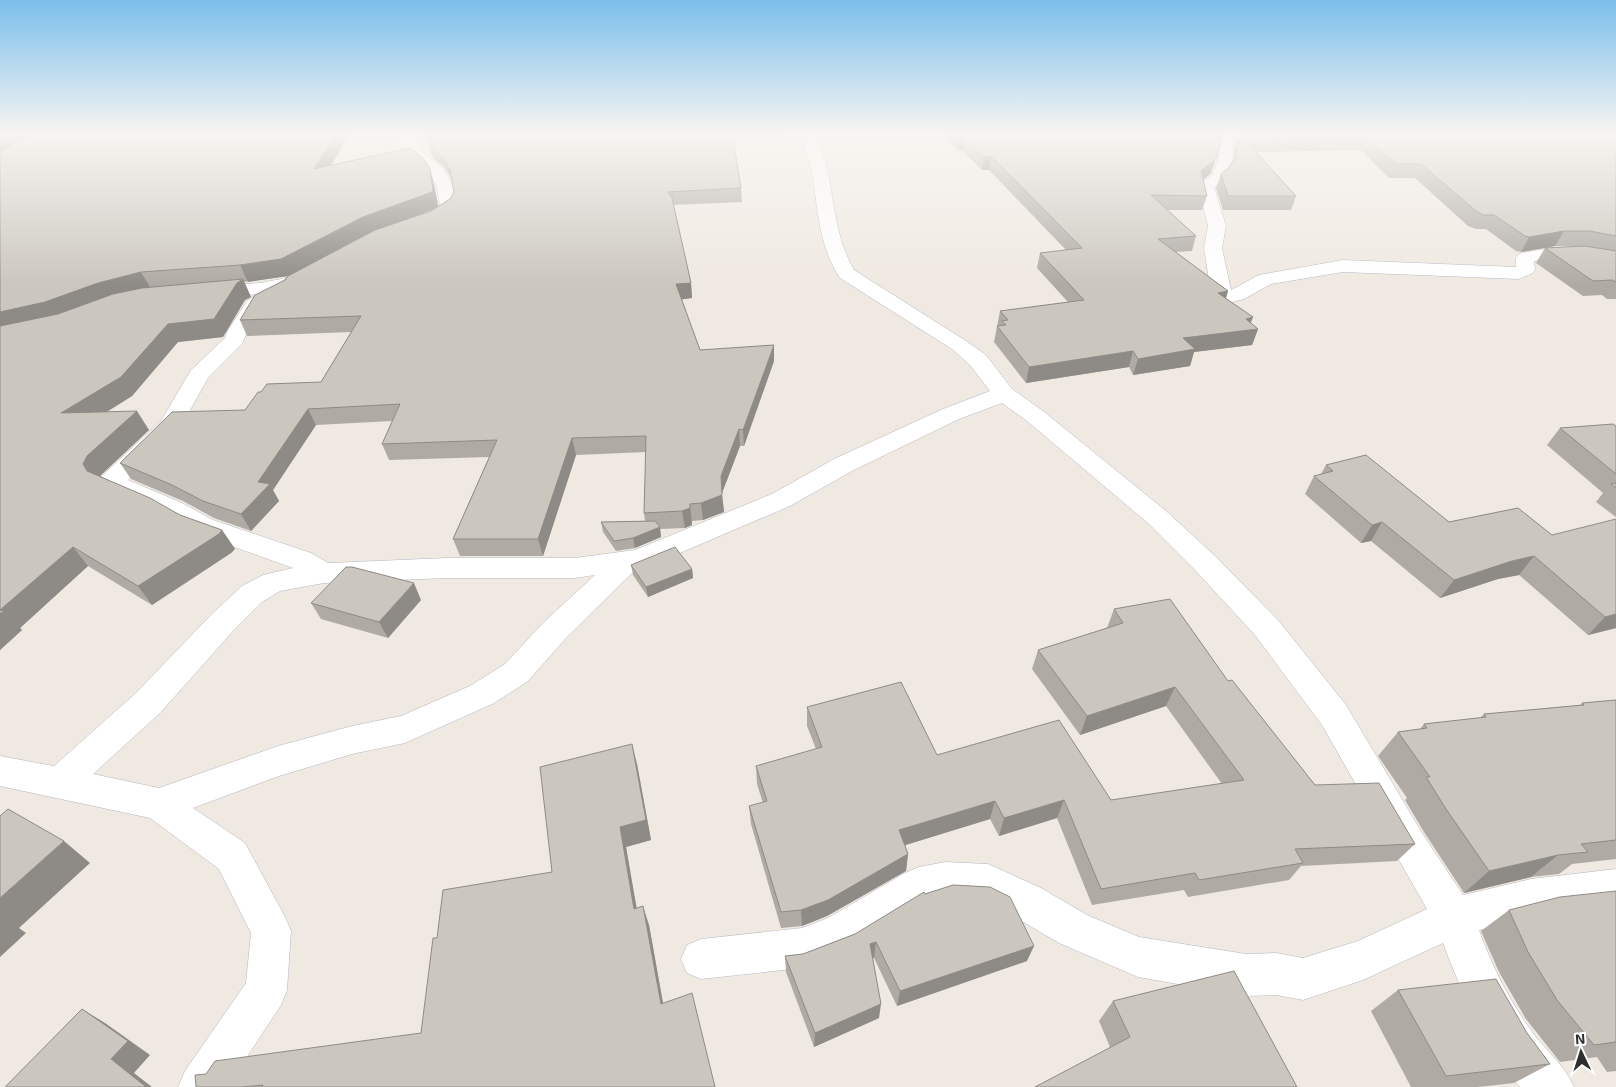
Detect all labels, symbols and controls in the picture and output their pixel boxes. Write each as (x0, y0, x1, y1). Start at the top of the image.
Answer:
north arrow (1556, 1027, 1606, 1077)
text: N (1574, 1030, 1586, 1047)

